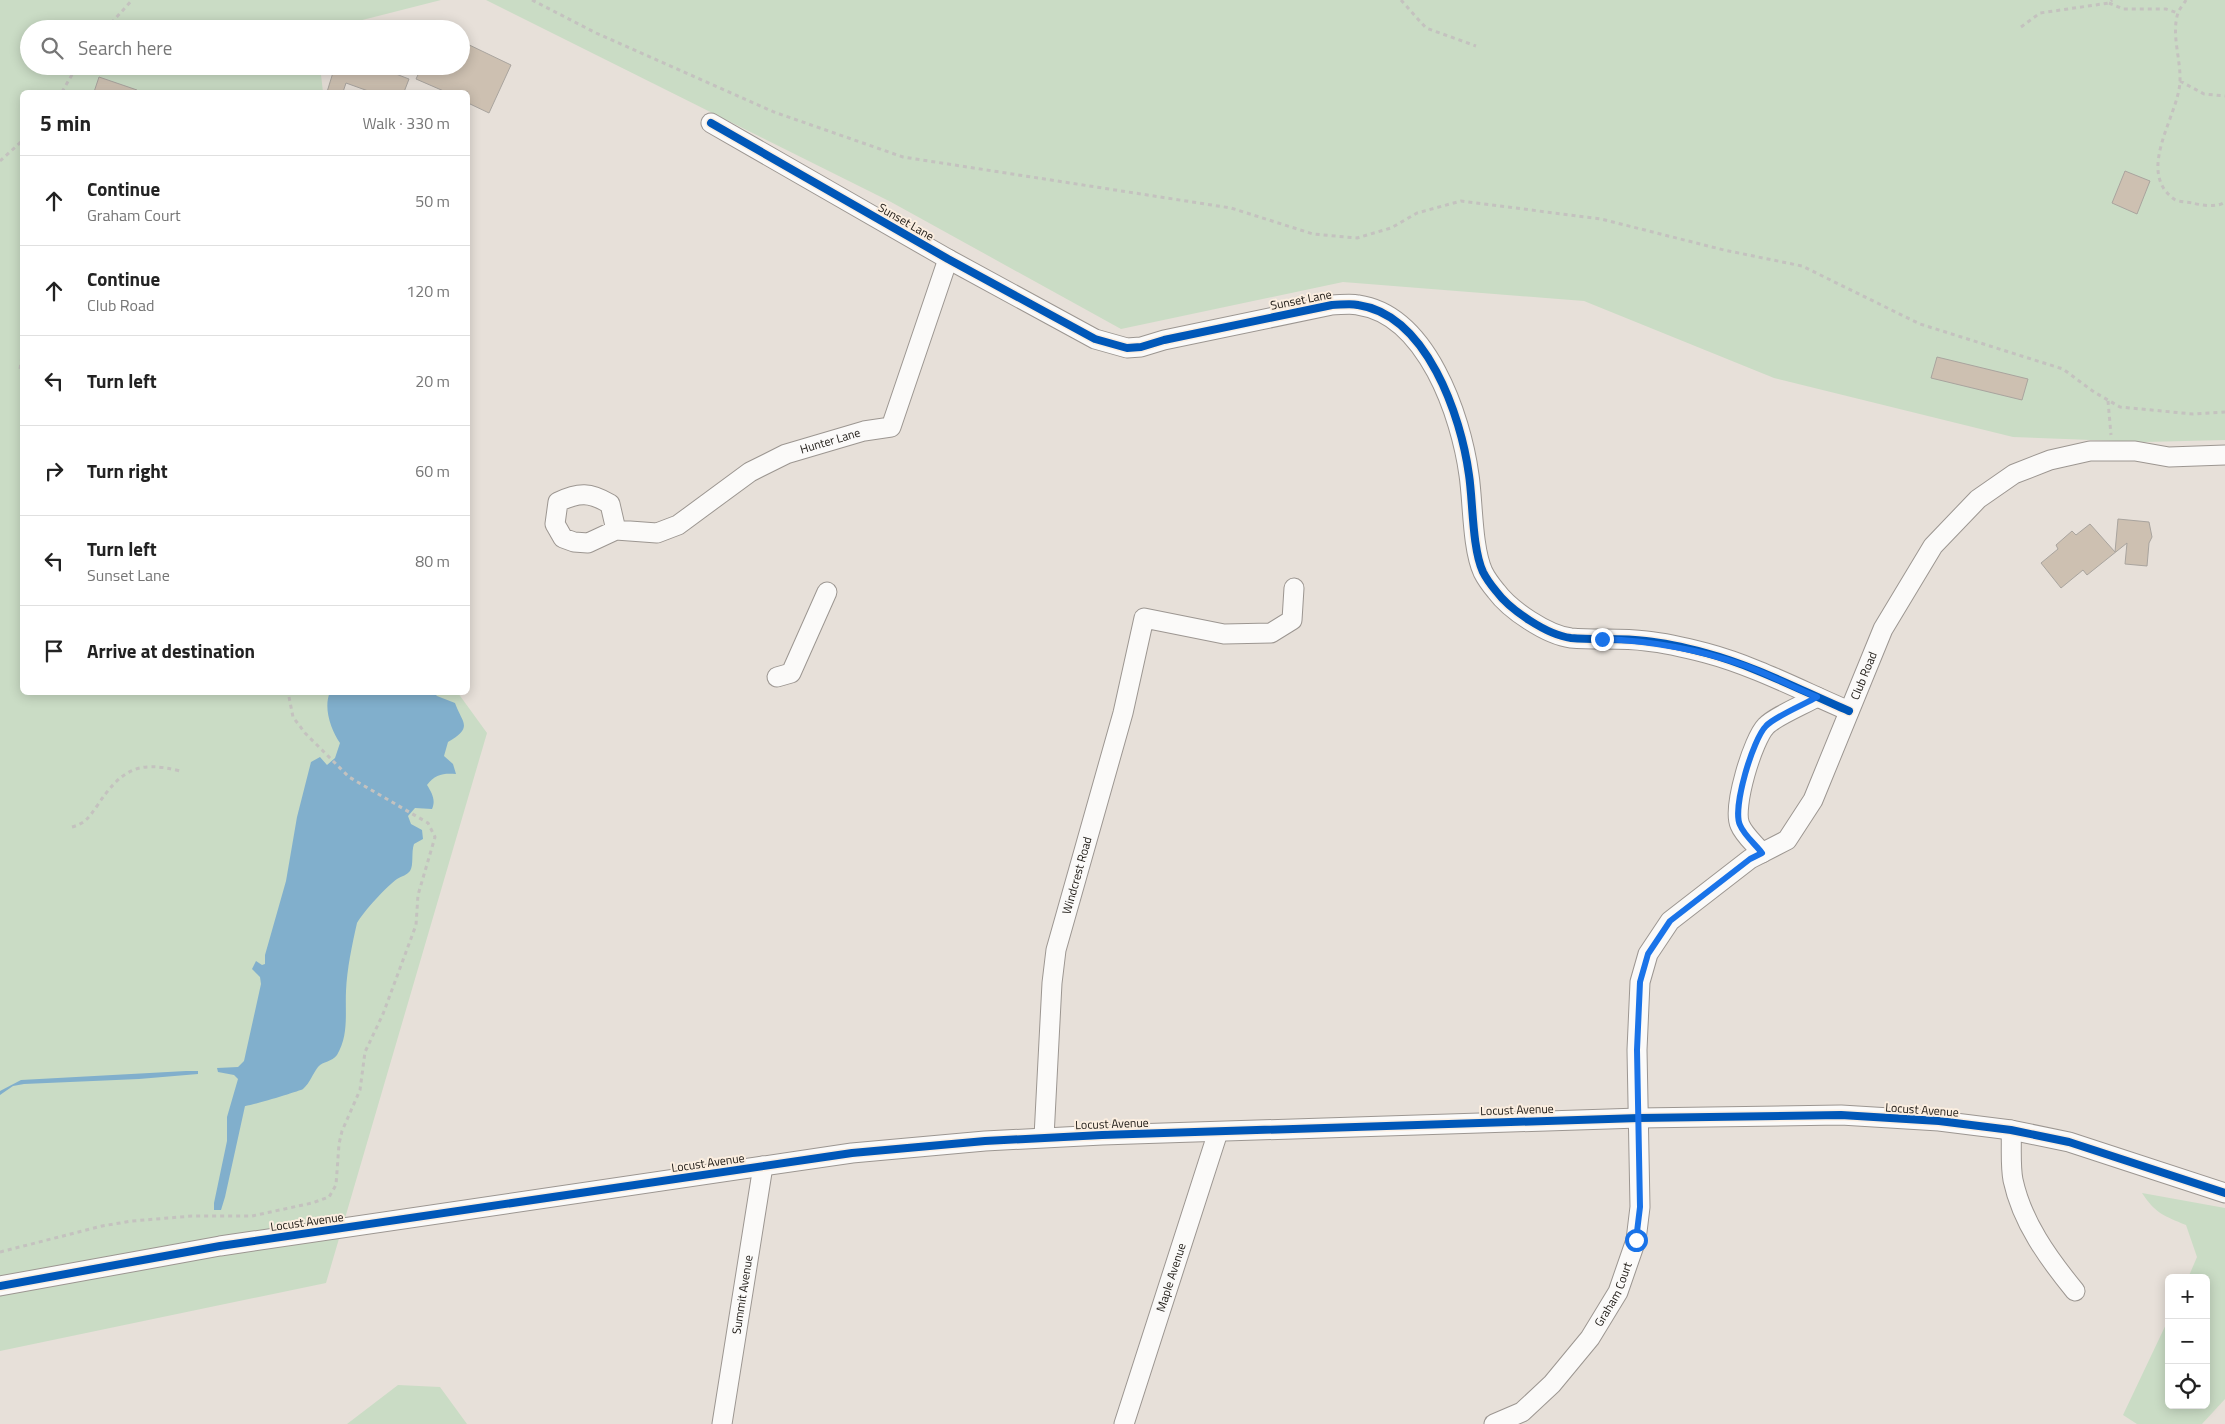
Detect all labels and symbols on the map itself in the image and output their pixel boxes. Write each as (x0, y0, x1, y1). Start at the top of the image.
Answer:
street label: Sunset Lane (875, 198, 938, 245)
street label: Sunset Lane (1269, 284, 1333, 315)
street label: Hunter Lane (797, 423, 863, 458)
route end (1591, 628, 1614, 651)
street label: Club Road (1845, 648, 1882, 703)
street label: Windcrest Road (1057, 834, 1097, 916)
street label: Locust Avenue (1885, 1097, 1959, 1122)
street label: Locust Avenue (1480, 1099, 1554, 1120)
street label: Locust Avenue (1075, 1113, 1149, 1134)
street label: Locust Avenue (670, 1148, 746, 1177)
street label: Locust Avenue (269, 1207, 345, 1236)
route start (1625, 1229, 1648, 1252)
street label: Maple Avenue (1151, 1240, 1191, 1314)
street label: Summit Avenue (726, 1254, 758, 1336)
street label: Graham Court (1589, 1259, 1637, 1330)

